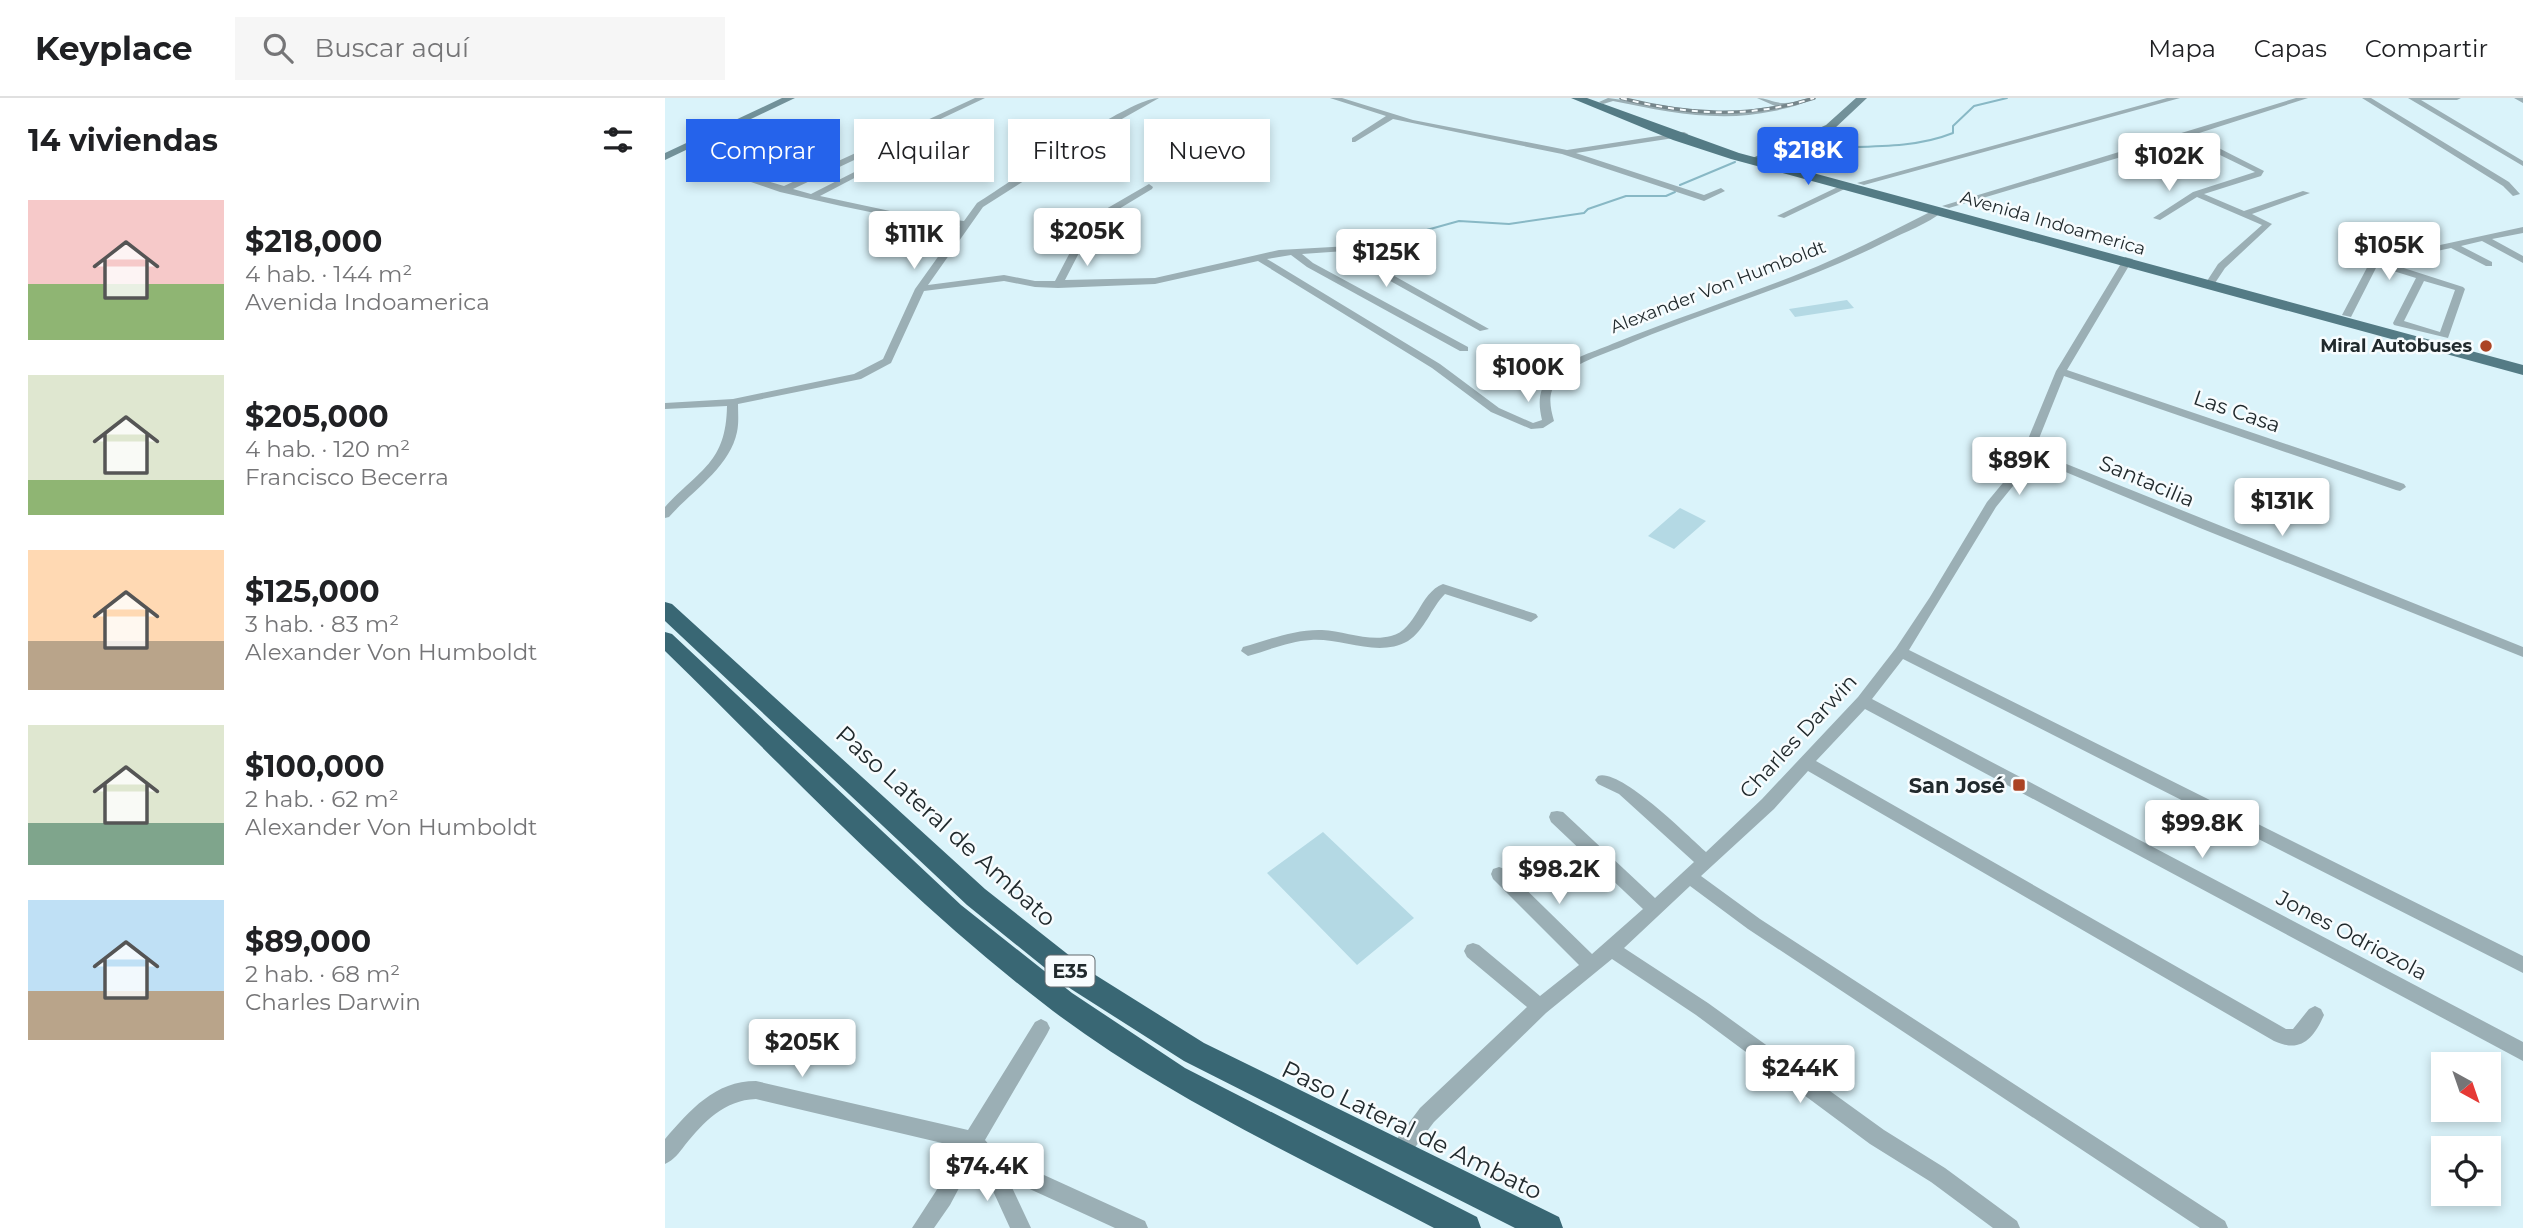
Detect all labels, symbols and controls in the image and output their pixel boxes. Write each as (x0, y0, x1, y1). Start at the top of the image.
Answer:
search box (235, 17, 725, 80)
text: Keyplace (35, 28, 193, 68)
icon: search (259, 29, 297, 67)
text: Buscar aquí (315, 32, 469, 64)
text: Mapa (2148, 34, 2216, 63)
text: Capas (2254, 34, 2327, 63)
text: Compartir (2365, 34, 2488, 63)
chip: Comprar (686, 119, 840, 182)
chip: Alquilar (854, 119, 994, 182)
chip: Filtros (1008, 119, 1130, 182)
chip: Nuevo (1144, 119, 1270, 182)
icon: filters (599, 121, 637, 159)
text: 14 viviendas (28, 122, 218, 159)
pin: $218K (1759, 127, 1857, 187)
pin: $102K (2120, 134, 2218, 193)
text: $218K (1773, 136, 1843, 164)
text: $102K (2134, 142, 2204, 170)
street label: Avenida Indoamerica (1958, 186, 2148, 260)
pin: $205K (1038, 208, 1136, 268)
pin: $111K (865, 212, 963, 271)
text: $205K (1050, 217, 1124, 245)
text: $111K (885, 220, 943, 248)
pin: $105K (2340, 222, 2438, 282)
text: $218,000 (245, 223, 382, 260)
icon: home (84, 228, 168, 312)
pin: $125K (1337, 230, 1435, 289)
text: $105K (2354, 231, 2424, 259)
street label: Alexander Von Humboldt (1607, 236, 1829, 338)
text: $125K (1352, 238, 1420, 266)
text: 4 hab. · 144 m² (245, 260, 412, 288)
text: Avenida Indoamerica (245, 288, 490, 316)
place label: Miral Autobuses (2320, 335, 2472, 357)
marker: Miral Autobuses (2478, 338, 2494, 354)
pin: $100K (1479, 344, 1577, 404)
text: $100K (1492, 353, 1564, 381)
street label: Las Casa (2190, 384, 2284, 438)
text: $205,000 (245, 398, 389, 435)
icon: home (84, 403, 168, 487)
text: 4 hab. · 120 m² (245, 435, 410, 463)
pin: $89K (1978, 438, 2060, 497)
text: $89K (1988, 446, 2050, 474)
street label: Santacilia (2096, 450, 2198, 512)
text: Francisco Becerra (245, 463, 449, 491)
pin: $131K (2233, 478, 2331, 538)
text: $131K (2250, 487, 2314, 515)
text: $125,000 (245, 573, 380, 610)
icon: home (84, 578, 168, 662)
text: 3 hab. · 83 m² (245, 610, 399, 638)
text: Alexander Von Humboldt (245, 638, 537, 666)
street label: Charles Darwin (1734, 669, 1862, 803)
street label: Paso Lateral de Ambato (830, 719, 1062, 933)
text: $100,000 (245, 748, 385, 785)
icon: home (84, 753, 168, 837)
place label: San José (1909, 773, 2005, 798)
marker: San José (2011, 777, 2027, 793)
text: 2 hab. · 62 m² (245, 785, 399, 813)
pin: $99.8K (2145, 800, 2259, 860)
text: $99.8K (2161, 809, 2243, 837)
text: Alexander Von Humboldt (245, 813, 537, 841)
pin: $98.2K (1502, 846, 1616, 906)
text: $98.2K (1518, 855, 1600, 883)
street label: Jones Odriozola (2272, 884, 2432, 985)
text: $89,000 (245, 923, 371, 960)
icon: home (84, 928, 168, 1012)
road number: E35 (1045, 956, 1095, 986)
text: 2 hab. · 68 m² (245, 960, 400, 988)
text: Charles Darwin (245, 988, 421, 1016)
pin: $205K (753, 1020, 851, 1079)
text: $205K (765, 1028, 839, 1056)
pin: $244K (1751, 1046, 1849, 1105)
north arrow (2431, 1052, 2501, 1122)
map controls (2431, 1052, 2501, 1206)
street label: Paso Lateral de Ambato (1277, 1054, 1547, 1206)
text: $244K (1762, 1054, 1838, 1082)
button: locate (2431, 1136, 2501, 1206)
pin: $74.4K (930, 1144, 1044, 1203)
text: $74.4K (946, 1152, 1028, 1180)

